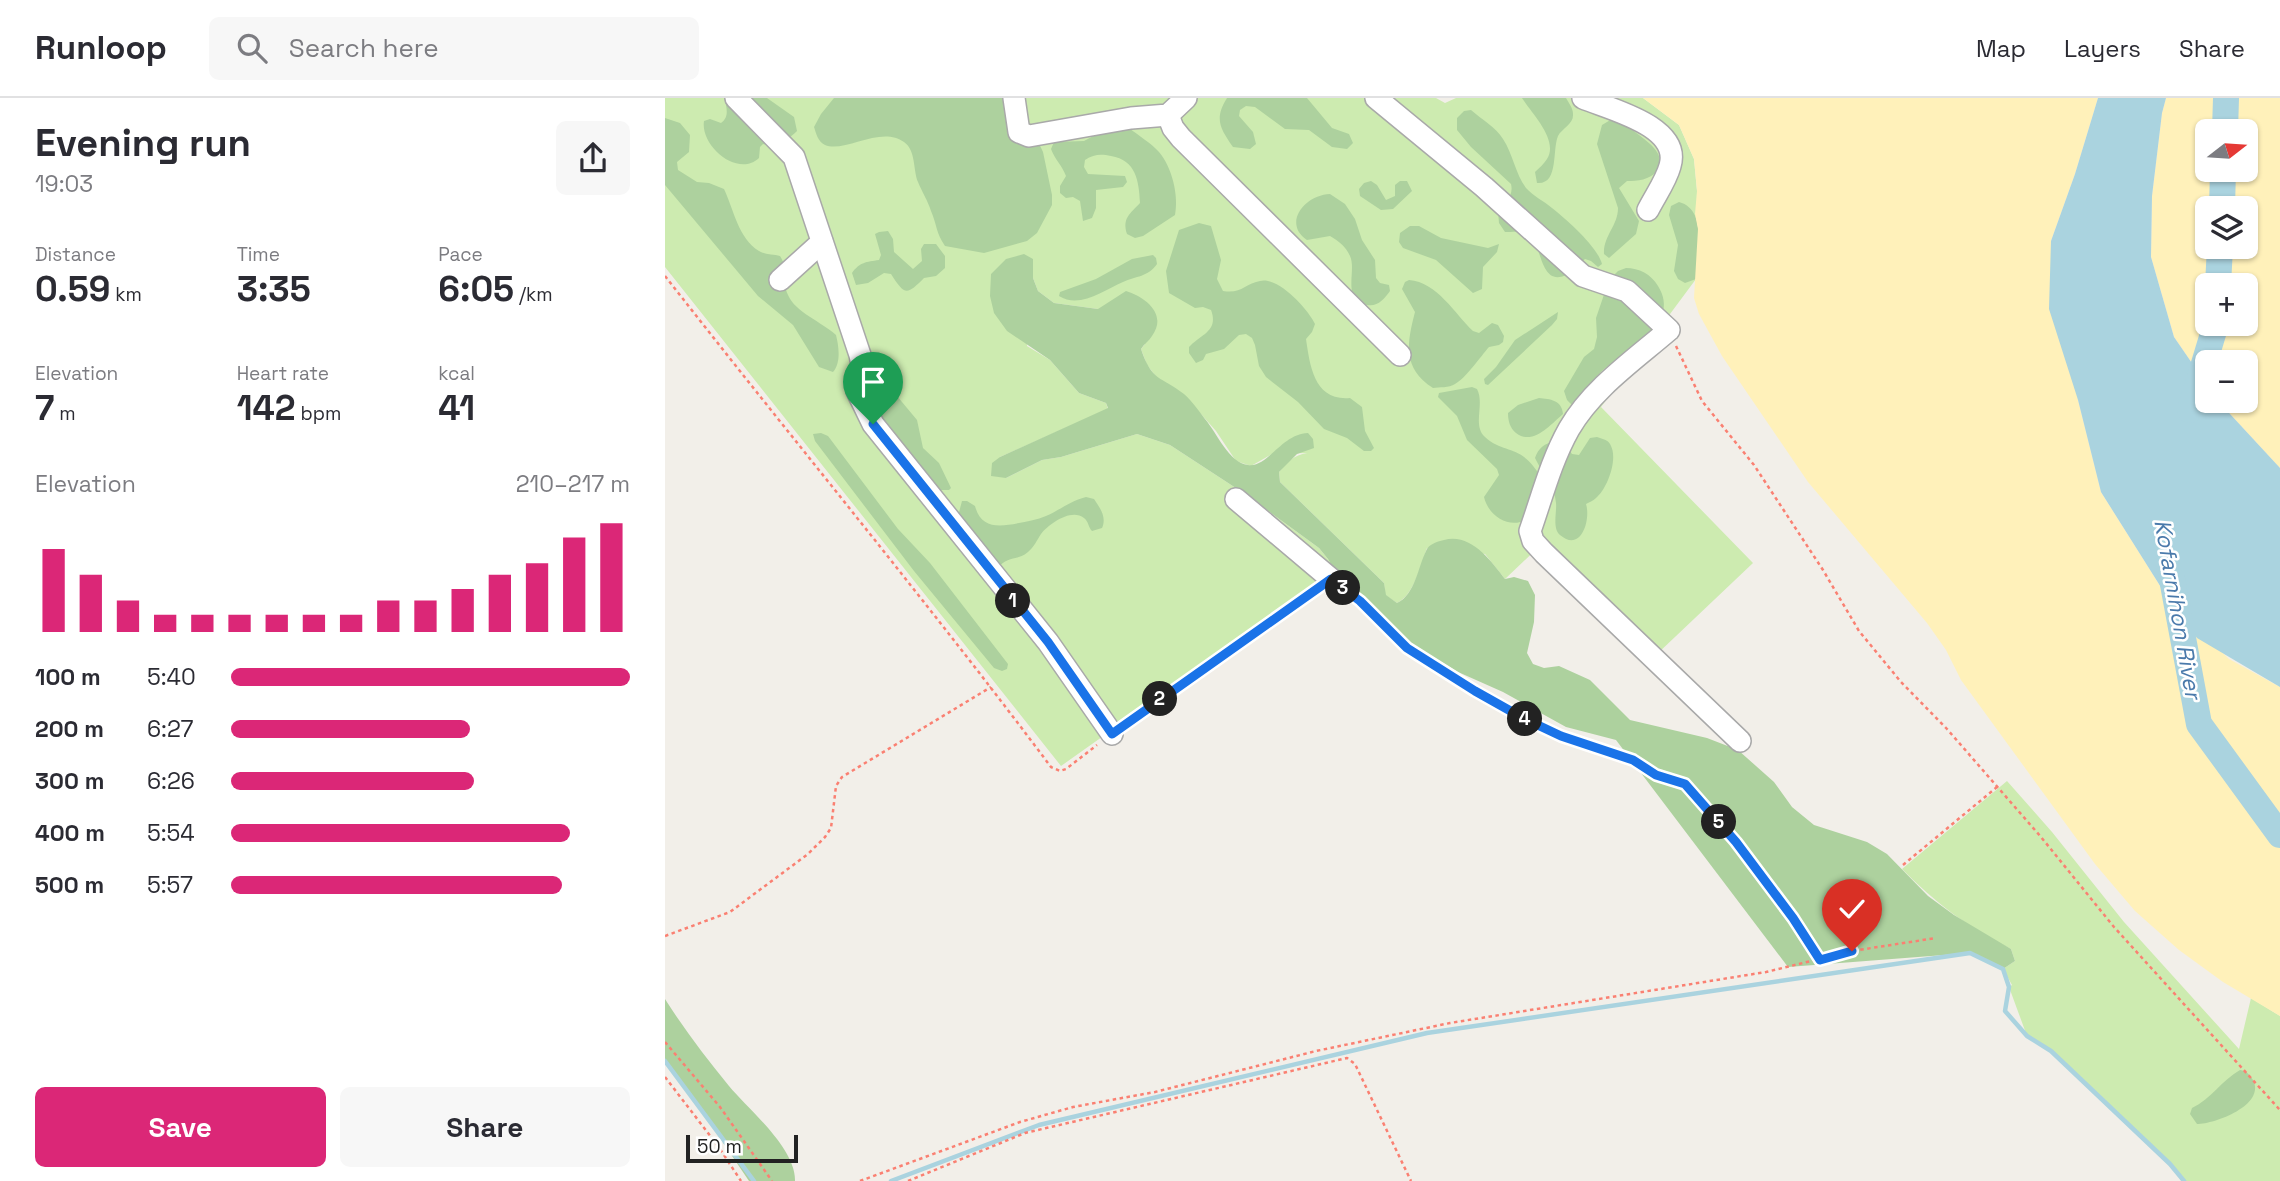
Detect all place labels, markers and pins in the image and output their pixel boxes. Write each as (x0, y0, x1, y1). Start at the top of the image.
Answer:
pin (843, 352, 903, 424)
pin: 3 (1325, 570, 1361, 606)
pin: 1 (995, 584, 1031, 618)
pin: 2 (1142, 682, 1177, 716)
pin: 4 (1507, 702, 1543, 736)
pin: 5 (1701, 804, 1737, 840)
pin (1822, 879, 1882, 951)

